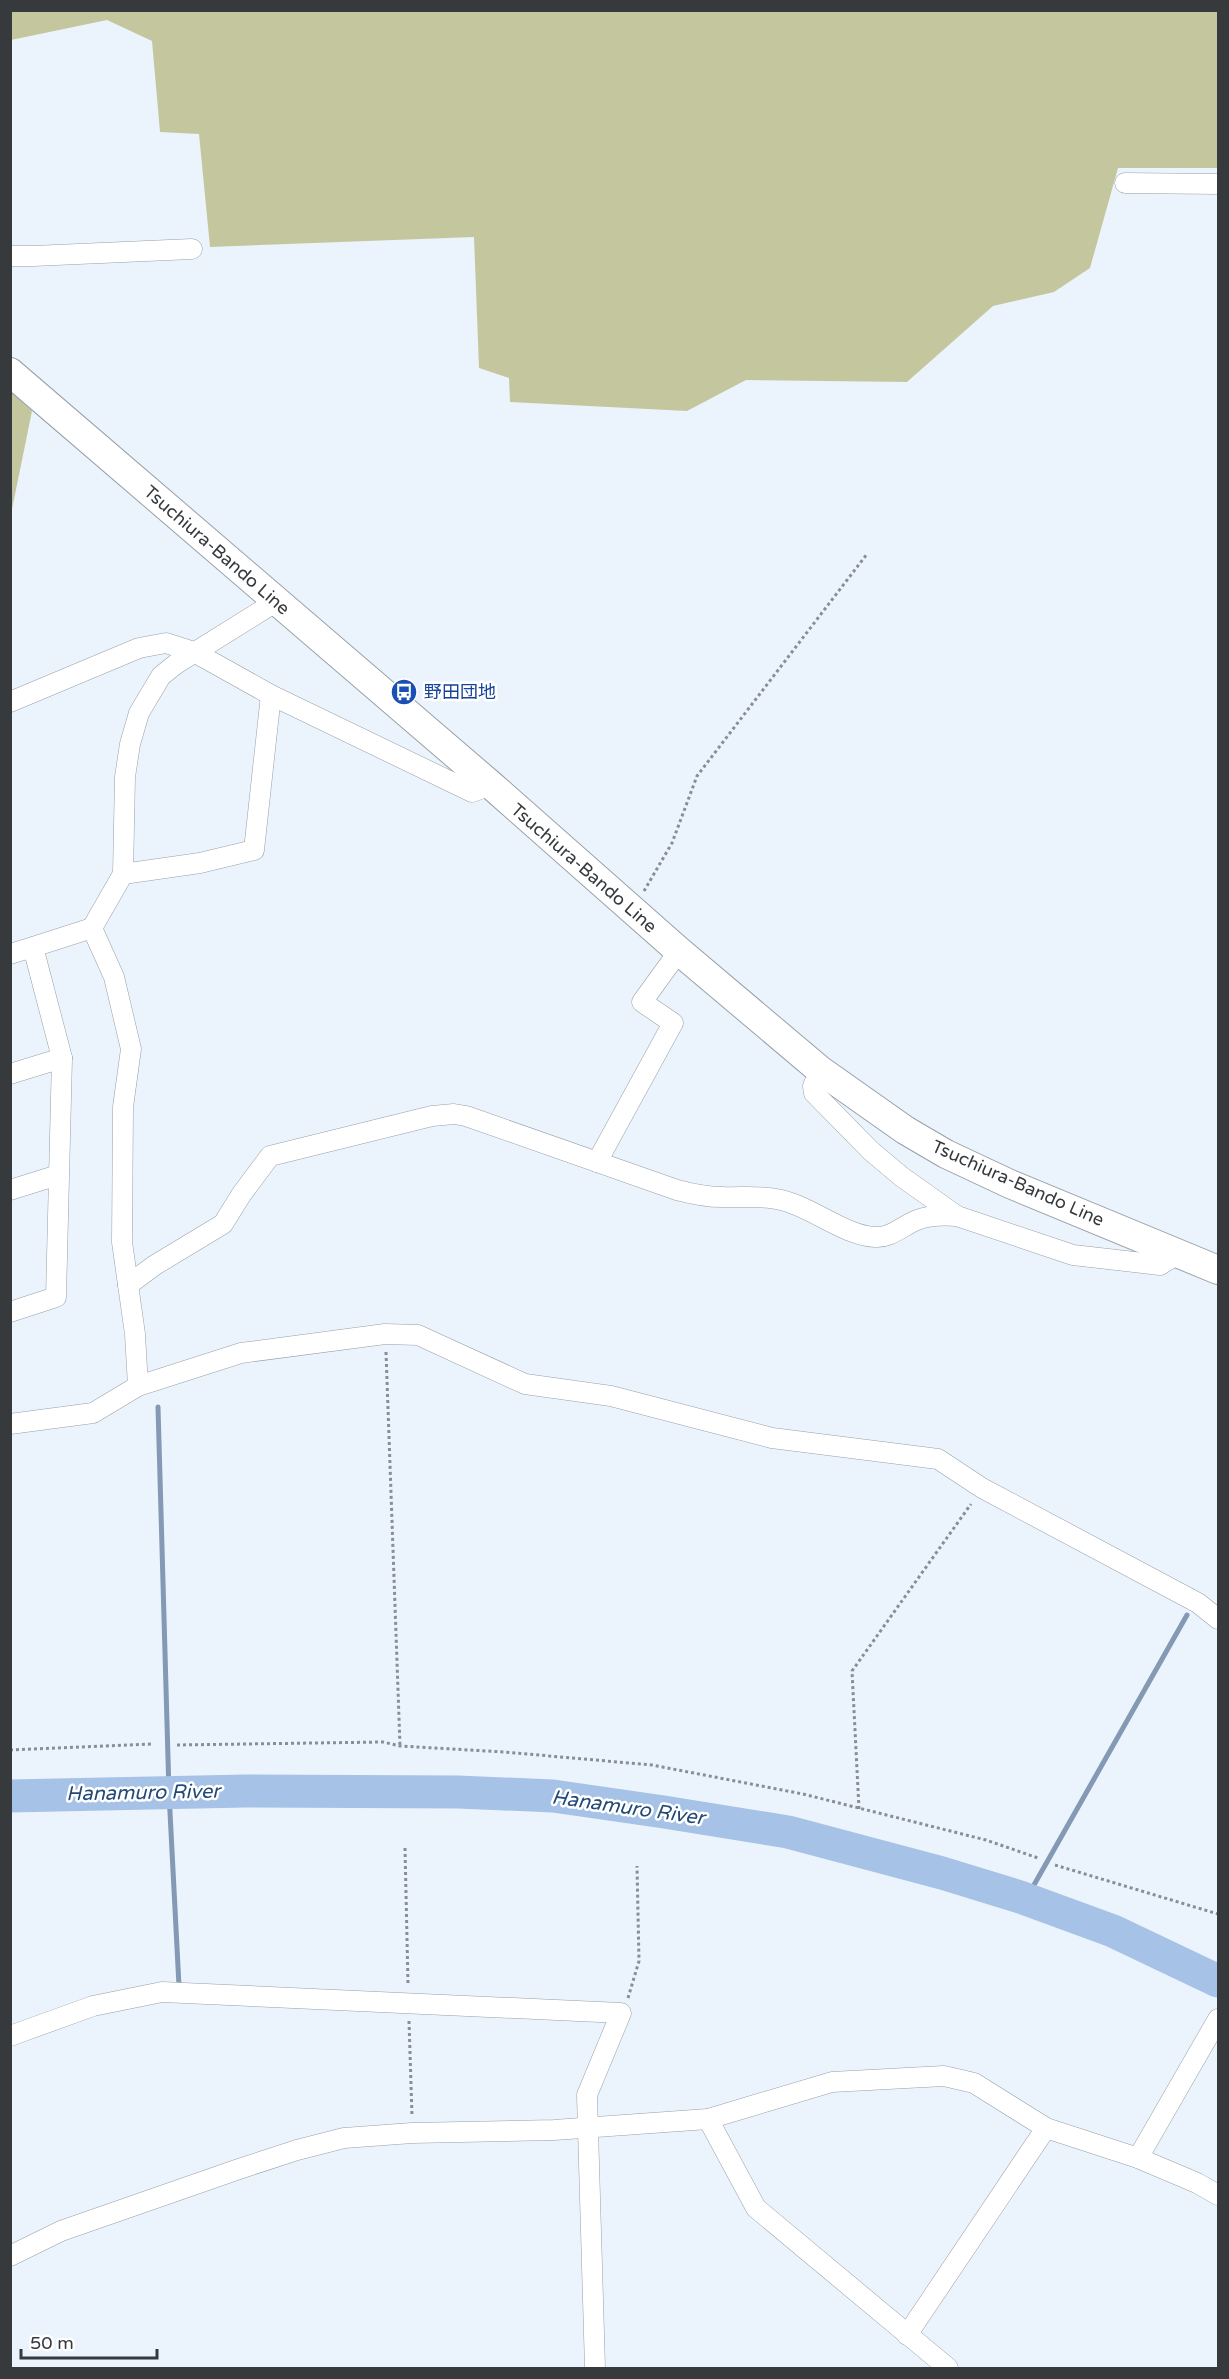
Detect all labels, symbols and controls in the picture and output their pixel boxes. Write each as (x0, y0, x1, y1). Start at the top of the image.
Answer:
street label: Tsuchiura-Bando Line (140, 481, 294, 619)
bus stop icon: 野田団地 (389, 677, 419, 707)
place label: 野田団地 (424, 681, 496, 703)
street label: Tsuchiura-Bando Line (507, 799, 661, 937)
street label: Tsuchiura-Bando Line (929, 1135, 1107, 1231)
water label: Hanamuro River (66, 1780, 222, 1806)
water label: Hanamuro River (550, 1785, 708, 1831)
scale bar (21, 2322, 158, 2360)
text: 50 m (30, 2332, 74, 2354)

